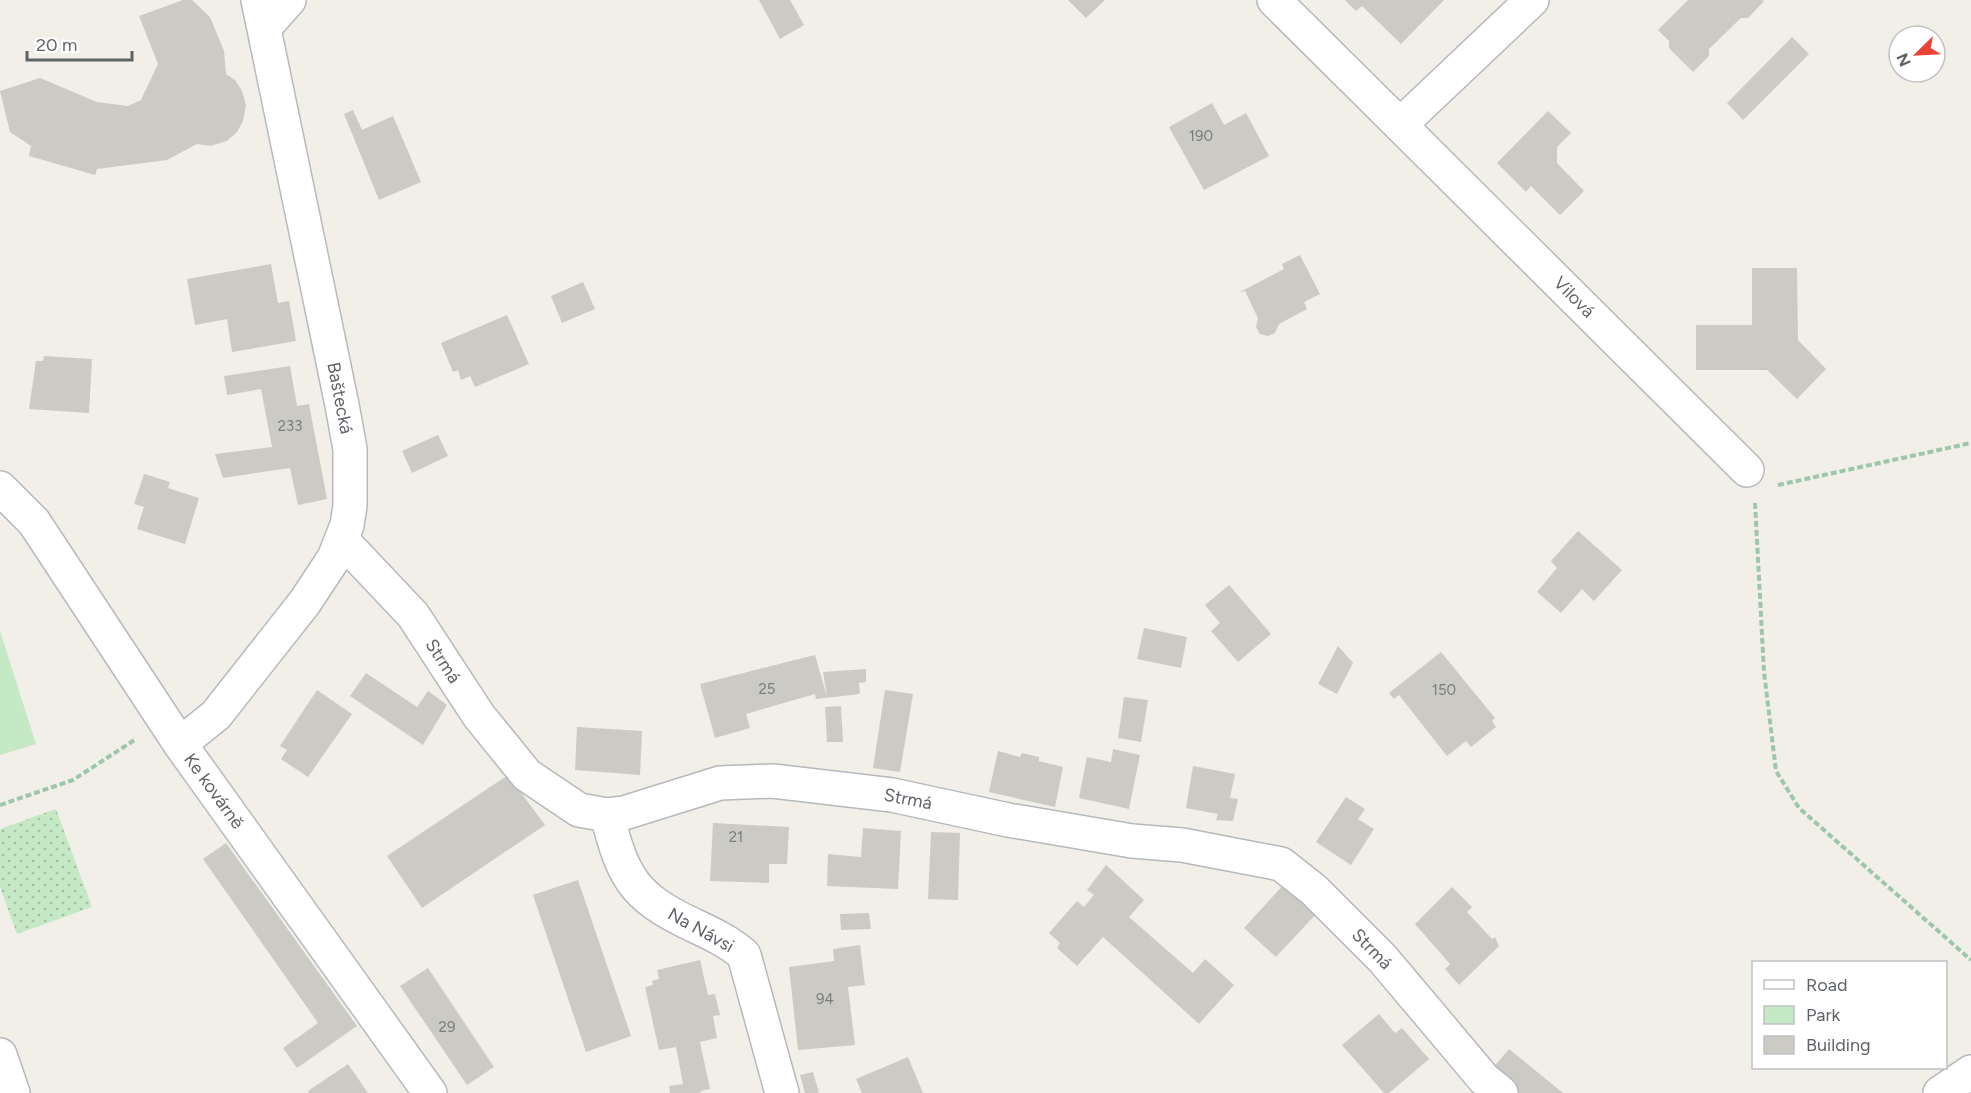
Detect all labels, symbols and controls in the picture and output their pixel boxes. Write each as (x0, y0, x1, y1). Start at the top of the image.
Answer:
scale bar (27, 24, 132, 62)
north arrow (1887, 24, 1947, 84)
text: 20 m (36, 34, 77, 56)
text: N (1893, 50, 1915, 69)
house number: 190 (1189, 127, 1213, 145)
street label: Vilová (1549, 272, 1599, 322)
street label: Baštecká (322, 360, 358, 436)
house number: 233 (278, 417, 302, 435)
street label: Strmá (421, 635, 465, 687)
house number: 25 (758, 680, 776, 698)
house number: 150 (1432, 681, 1456, 699)
street label: Ke kovárně (179, 749, 249, 833)
street label: Strmá (882, 784, 934, 814)
house number: 21 (729, 828, 743, 846)
street label: Na Návsi (664, 903, 738, 957)
street label: Strmá (1347, 924, 1397, 974)
legend (1752, 961, 1947, 1069)
text: Road (1806, 974, 1847, 996)
house number: 94 (816, 990, 834, 1008)
text: Park (1806, 1004, 1841, 1026)
house number: 29 (439, 1018, 455, 1036)
text: Building (1806, 1034, 1871, 1056)

